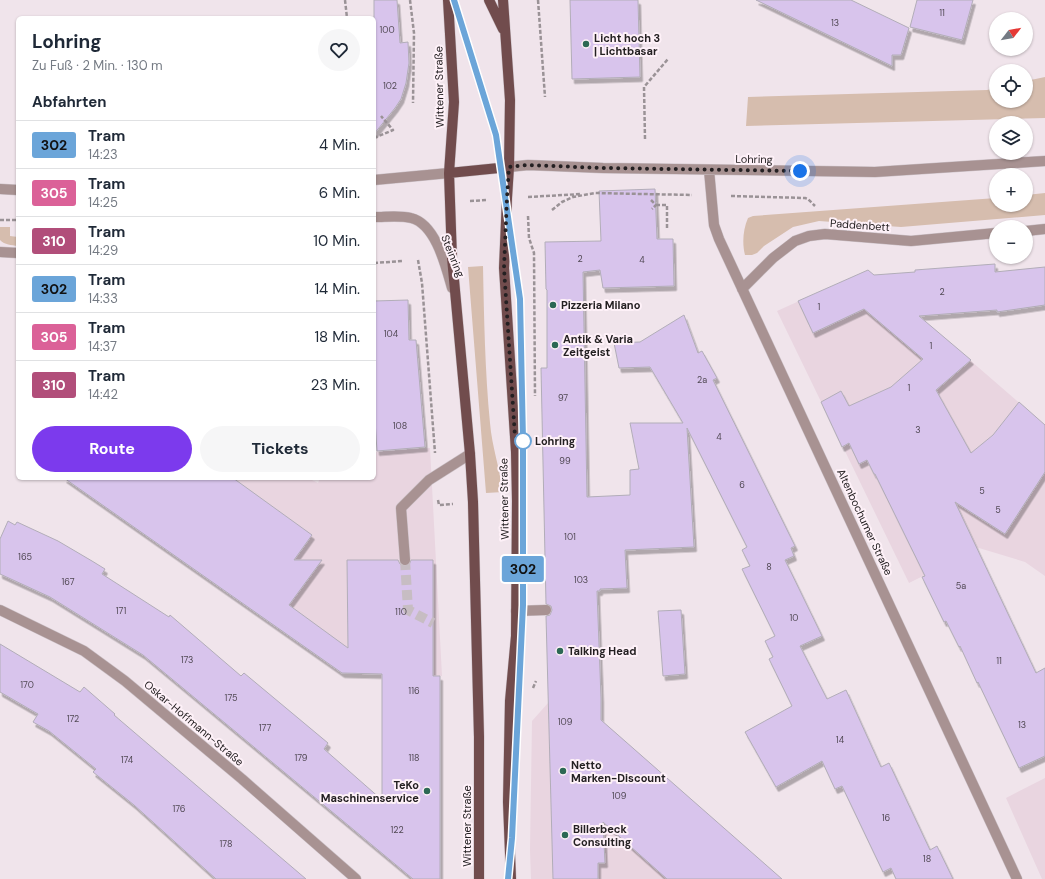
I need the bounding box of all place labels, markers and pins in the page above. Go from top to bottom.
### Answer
place label: Licht hoch 3 | Lichtbasar [594,31,660,58]
marker: Licht hoch 3 | Lichtbasar [581,39,591,49]
place label: Pizzeria Milano [561,298,641,312]
marker: Pizzeria Milano [548,300,558,310]
place label: Antik & Varia Zeitgeist [563,332,633,359]
marker: Antik & Varia Zeitgeist [550,340,560,350]
marker: Lohring [514,432,532,450]
place label: Lohring [535,434,576,448]
place label: Talking Head [568,644,636,658]
marker: Talking Head [555,646,565,656]
place label: Netto Marken-Discount [571,758,666,785]
marker: Netto Marken-Discount [558,766,568,776]
place label: TeKo Maschinenservice [321,778,419,805]
marker: TeKo Maschinenservice [422,786,432,796]
place label: Billerbeck Consulting [573,822,632,849]
marker: Billerbeck Consulting [560,830,570,840]

